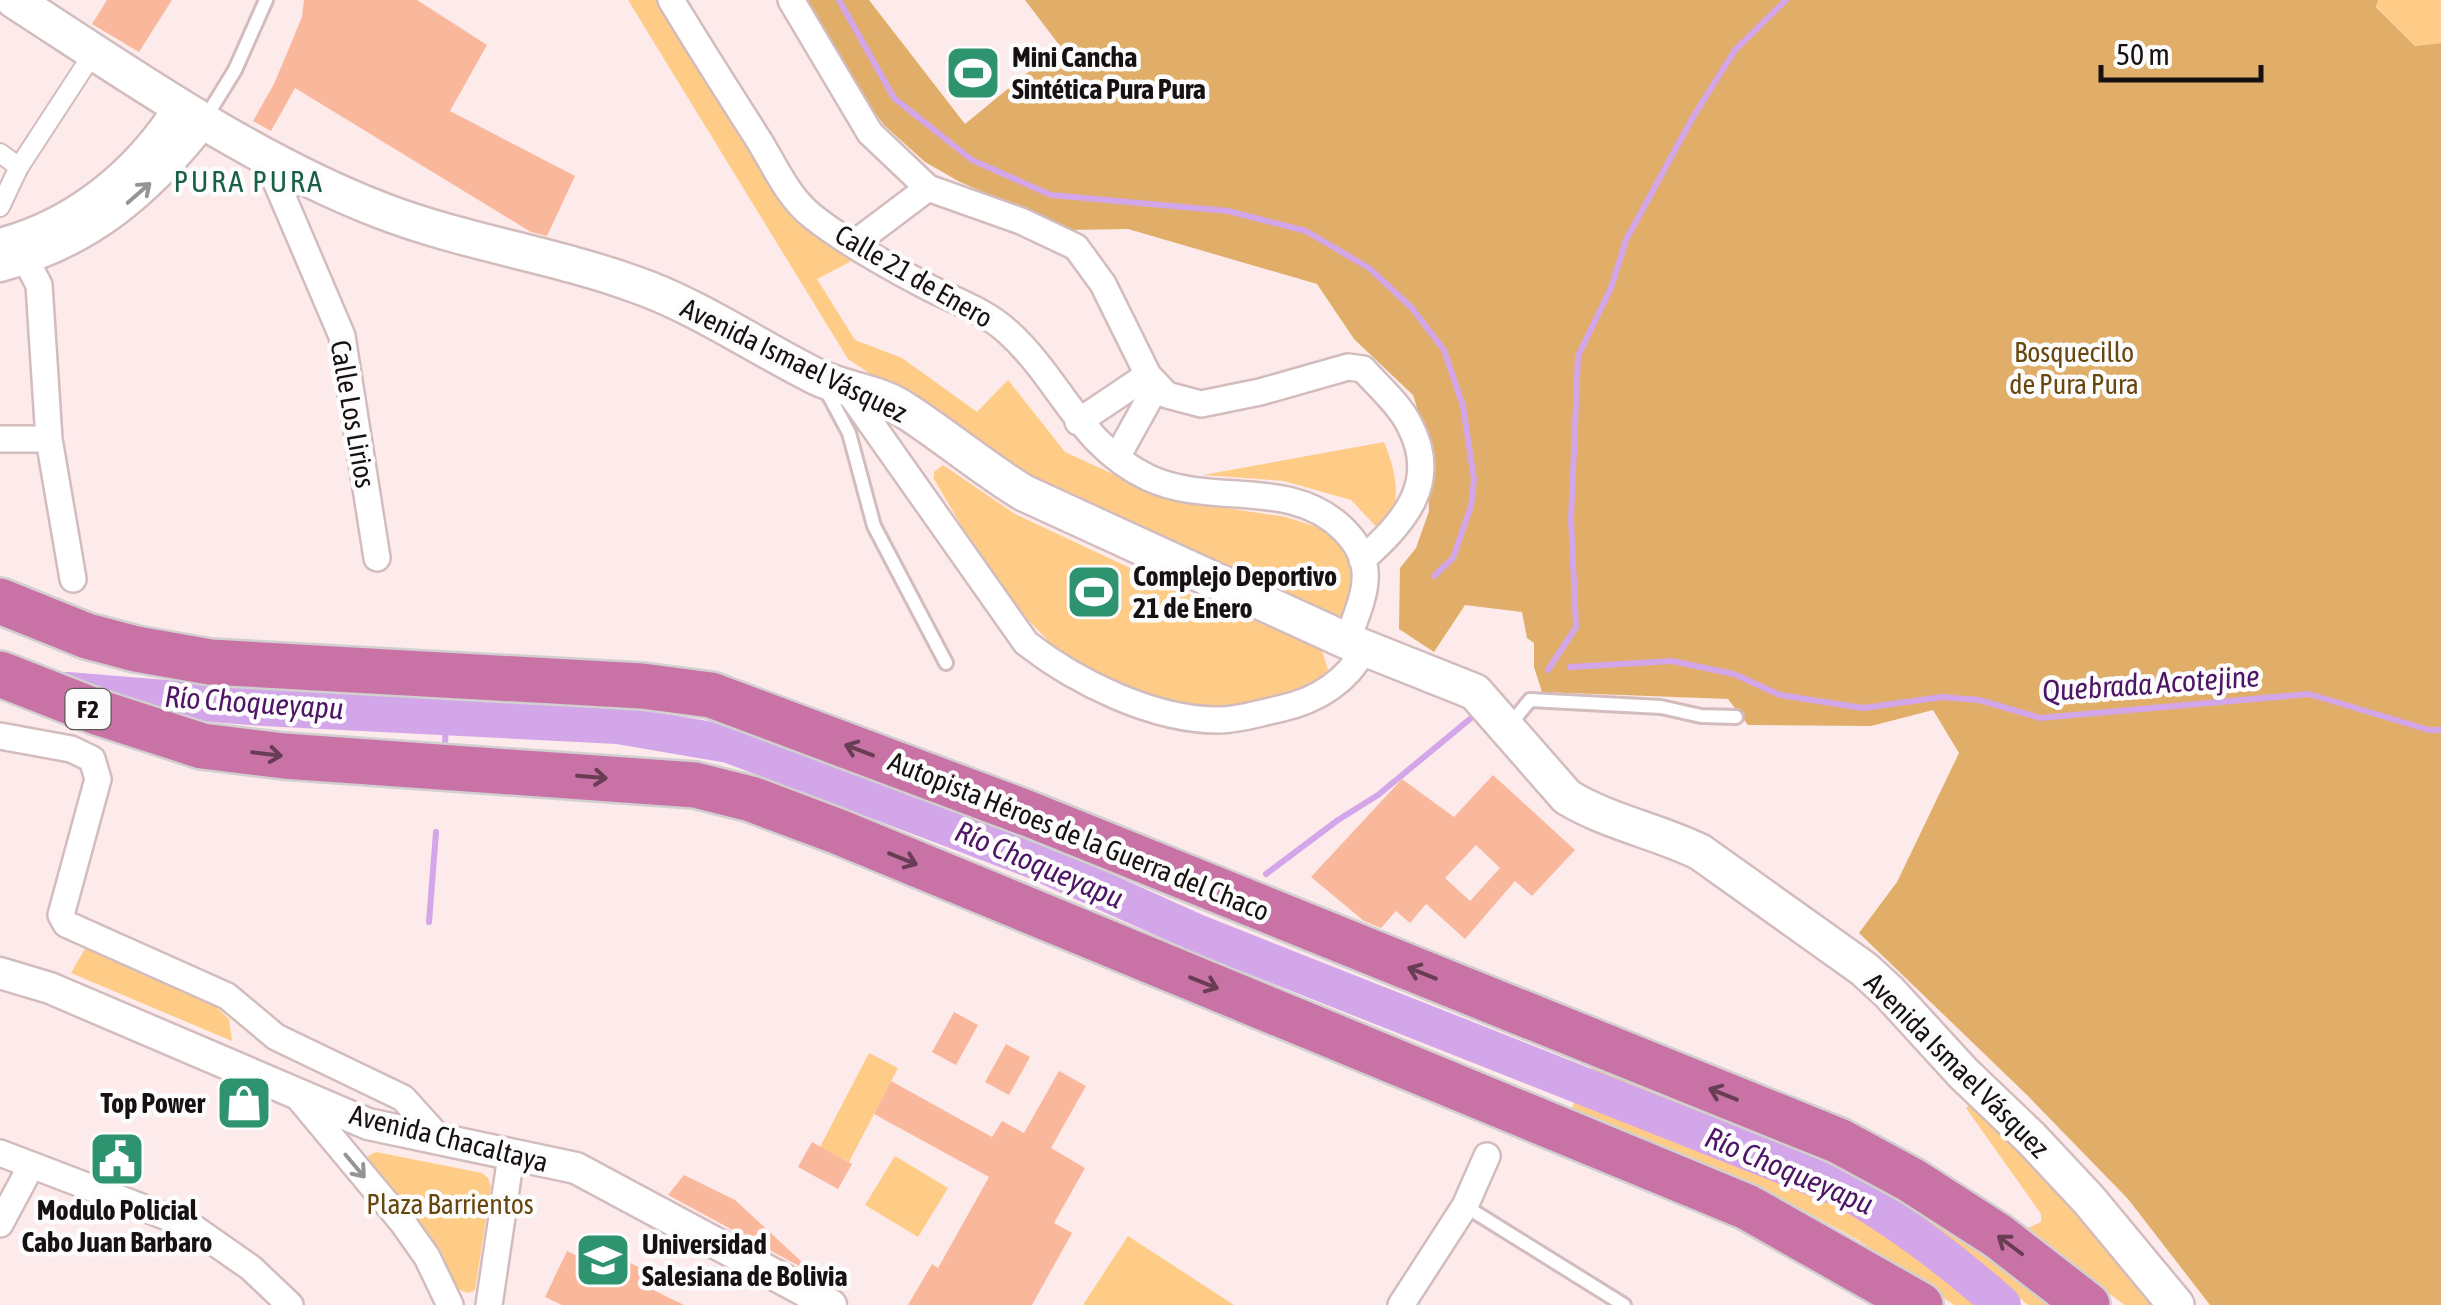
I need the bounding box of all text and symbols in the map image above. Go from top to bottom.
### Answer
scale bar [2101,20,2261,82]
text: 50 m [2116,37,2170,71]
place label: Mini Cancha Sintética Pura Pura [1012,41,1206,105]
sports icon: Mini Cancha Sintética Pura Pura [943,43,1003,103]
district label: PURA PURA [174,164,324,198]
one-way arrow [125,182,151,204]
street label: Calle 21 de Enero [830,218,998,334]
street label: Avenida Ismael Vásquez [676,291,912,429]
park label: Bosquecillo de Pura Pura [2009,336,2139,400]
street label: Calle Los Lirios [324,338,382,490]
place label: Complejo Deportivo 21 de Enero [1133,560,1337,624]
sports icon: Complejo Deportivo 21 de Enero [1064,562,1124,622]
water label: Quebrada Acotejine [2041,658,2261,708]
water label: Río Choqueyapu [164,679,345,725]
road number: F2 [66,689,110,729]
one-way arrow [845,739,875,757]
one-way arrow [251,745,283,764]
street label: Autopista Héroes de la Guerra del Chaco [884,745,1274,927]
one-way arrow [575,767,607,786]
water label: Río Choqueyapu [950,813,1128,915]
one-way arrow [888,851,918,869]
one-way arrow [1407,962,1437,980]
street label: Avenida Ismael Vásquez [1858,966,2056,1164]
one-way arrow [1188,975,1219,993]
shop icon: Top Power [214,1073,274,1133]
one-way arrow [1709,1083,1739,1101]
place label: Top Power [100,1087,206,1119]
street label: Avenida Chacaltaya [347,1098,551,1178]
water label: Río Choqueyapu [1700,1119,1878,1221]
public building icon: Modulo Policial Cabo Juan Barbaro [87,1129,147,1189]
one-way arrow [344,1153,366,1179]
park label: Plaza Barrientos [366,1188,534,1220]
place label: Modulo Policial Cabo Juan Barbaro [21,1194,213,1258]
place label: Universidad Salesiana de Bolivia [642,1228,848,1292]
school or university icon: Universidad Salesiana de Bolivia [573,1230,633,1290]
one-way arrow [1997,1235,2024,1256]

